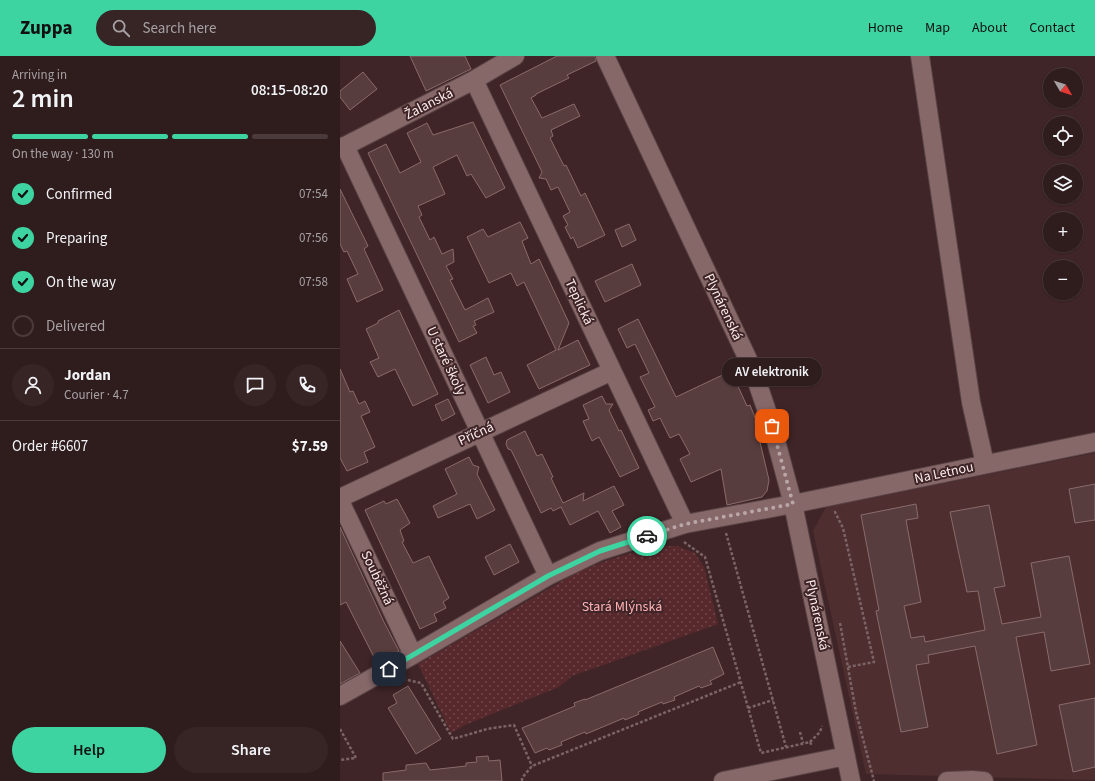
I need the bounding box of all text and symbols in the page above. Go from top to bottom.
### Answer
search box [96,10,376,46]
text: Zuppa [20,15,72,42]
icon: search [110,17,132,39]
text: Search here [142,18,216,39]
text: Home [868,18,903,38]
text: Map [925,18,950,38]
text: About [972,18,1007,38]
text: Contact [1029,18,1075,38]
text: Arriving in [12,66,67,84]
north arrow [1043,68,1083,108]
map controls [1043,68,1083,300]
text: 2 min [12,80,74,117]
text: 08:15–08:20 [251,80,328,101]
street label: Žalanská [401,83,457,125]
button: locate [1043,116,1083,156]
text: On the way · 130 m [12,145,114,163]
button: layers [1043,164,1083,204]
icon: check [12,183,34,205]
text: Confirmed [46,184,112,205]
text: 07:54 [299,185,328,203]
button: + [1043,212,1083,252]
icon: check [12,227,34,249]
text: Preparing [46,228,107,249]
text: 07:56 [299,229,328,247]
button: − [1043,260,1083,300]
street label: Plynárenská [699,270,747,344]
icon: check [12,271,34,293]
text: On the way [46,272,116,293]
text: 07:58 [299,273,328,291]
street label: Teplická [560,276,598,328]
text: Delivered [46,316,105,337]
street label: U staré školy [421,323,471,399]
callout: AV elektronik [722,358,822,386]
text: AV elektronik [735,363,809,381]
button: person [12,364,54,406]
button: chat [234,364,276,406]
button: phone [286,364,328,406]
text: Jordan [64,365,111,386]
text: Courier · 4.7 [64,386,129,404]
pin [755,409,789,443]
icon: bag [761,415,783,437]
street label: Příčná [455,417,497,451]
text: Order #6607 [12,436,88,457]
text: $7.59 [292,436,328,457]
street label: Na Letnou [913,457,975,489]
courier [627,516,667,556]
icon: car [636,525,658,547]
street label: Souběžná [356,547,398,609]
street label: Plynárenská [800,578,834,652]
park label: Stará Mlýnská [582,597,662,617]
pin [372,652,406,686]
icon: home [378,658,400,680]
button: Help [12,727,166,773]
button: Share [174,727,328,773]

